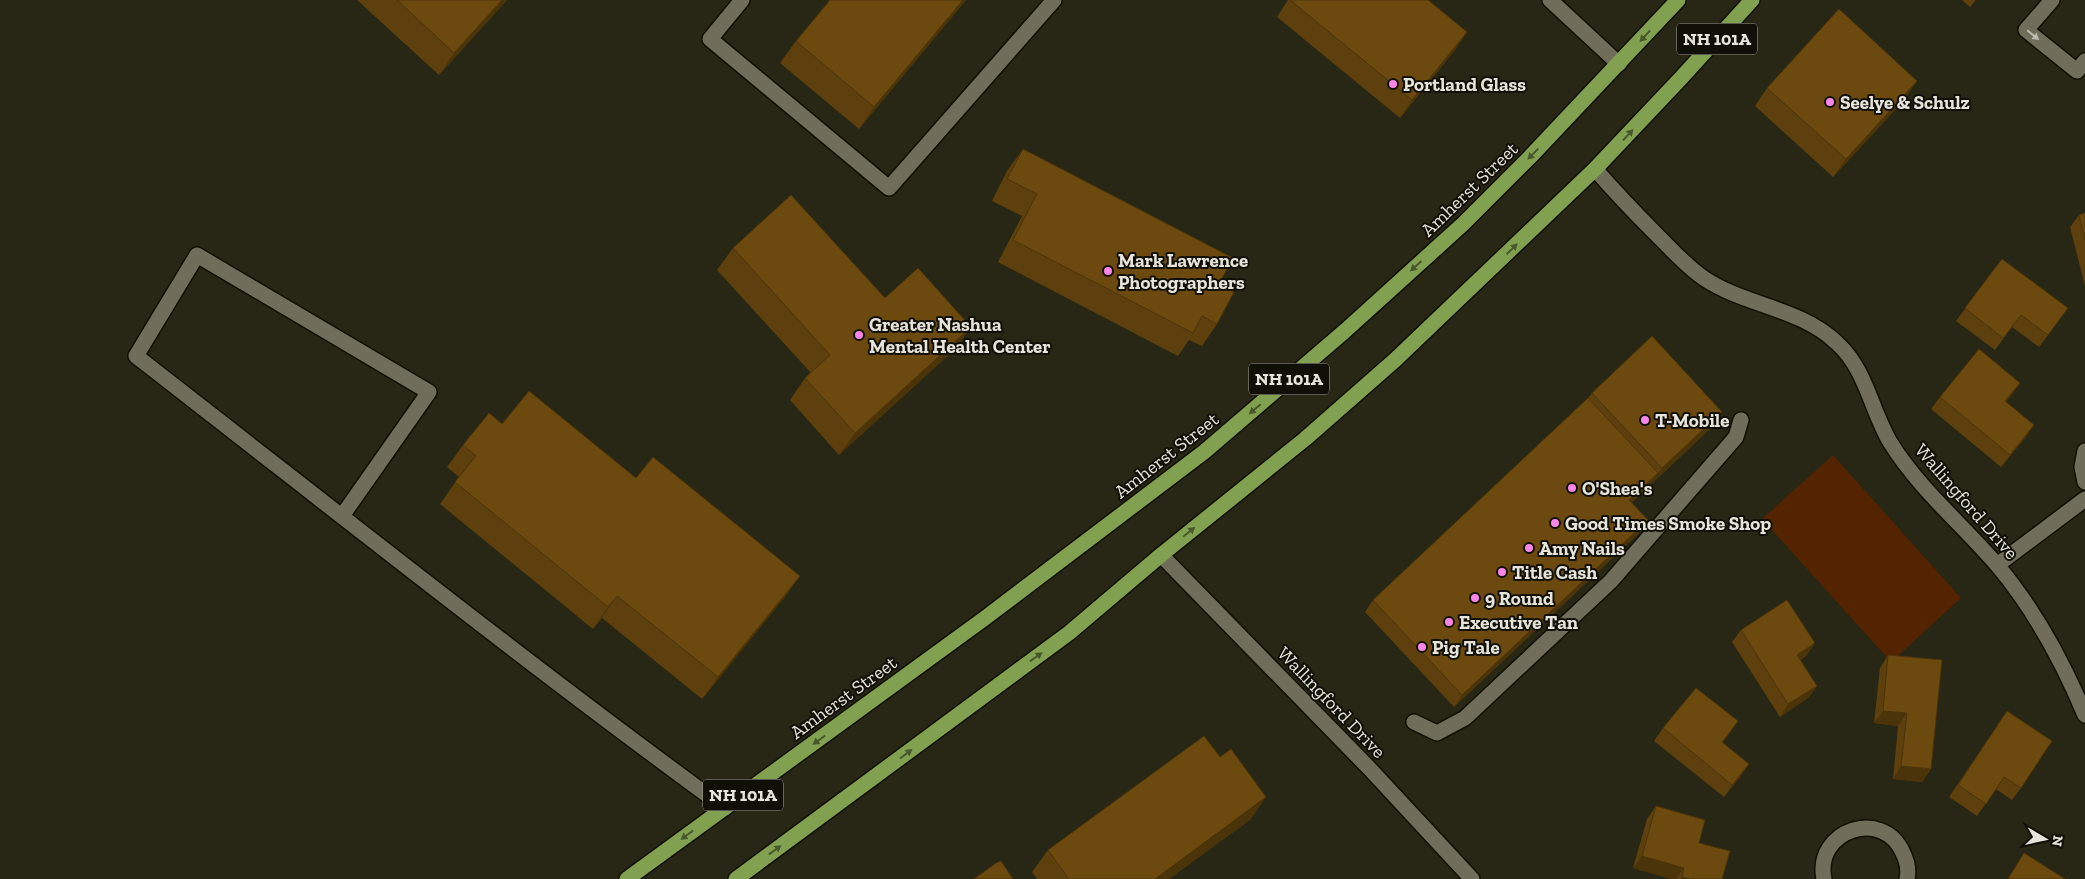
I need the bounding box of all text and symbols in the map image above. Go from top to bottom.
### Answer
road number: NH 101A [1677,23,1757,54]
one-way arrow [1639,29,1651,41]
one-way arrow [2027,30,2040,41]
place label: Portland Glass [1403,73,1526,96]
marker: Portland Glass [1387,78,1399,90]
place label: Seelye & Schulz [1840,91,1970,114]
marker: Seelye & Schulz [1824,96,1836,108]
one-way arrow [1622,129,1634,141]
street label: Amherst Street [1416,137,1523,241]
one-way arrow [1527,148,1539,160]
one-way arrow [1506,243,1518,255]
place label: Mark Lawrence Photographers [1118,249,1248,294]
one-way arrow [1410,260,1422,272]
marker: Mark Lawrence Photographers [1102,265,1114,277]
place label: Greater Nashua Mental Health Center [869,313,1051,358]
marker: Greater Nashua Mental Health Center [853,329,865,341]
road number: NH 101A [1249,364,1329,394]
one-way arrow [1248,403,1261,414]
street label: Amherst Street [1110,408,1223,503]
place label: T-Mobile [1655,409,1729,432]
marker: T-Mobile [1639,414,1651,426]
street label: Wallingford Drive [1910,439,2023,564]
place label: O'Shea's [1582,477,1653,500]
marker: O'Shea's [1566,482,1578,494]
place label: Good Times Smoke Shop [1565,512,1771,535]
marker: Good Times Smoke Shop [1549,517,1561,529]
one-way arrow [1183,527,1196,538]
place label: Amy Nails [1539,537,1625,560]
marker: Amy Nails [1523,542,1535,554]
place label: Title Cash [1512,561,1597,584]
marker: Title Cash [1496,566,1508,578]
place label: 9 Round [1485,587,1554,610]
marker: 9 Round [1469,592,1481,604]
place label: Executive Tan [1459,611,1579,634]
marker: Executive Tan [1443,616,1455,628]
place label: Pig Tale [1432,636,1500,659]
marker: Pig Tale [1416,641,1428,653]
street label: Wallingford Drive [1273,642,1391,763]
street label: Amherst Street [786,651,901,744]
one-way arrow [1029,652,1043,662]
one-way arrow [812,735,826,745]
one-way arrow [899,749,913,759]
road number: NH 101A [703,780,783,810]
north arrow [2020,814,2070,864]
one-way arrow [681,830,694,840]
text: N [2048,834,2067,848]
one-way arrow [768,845,782,855]

